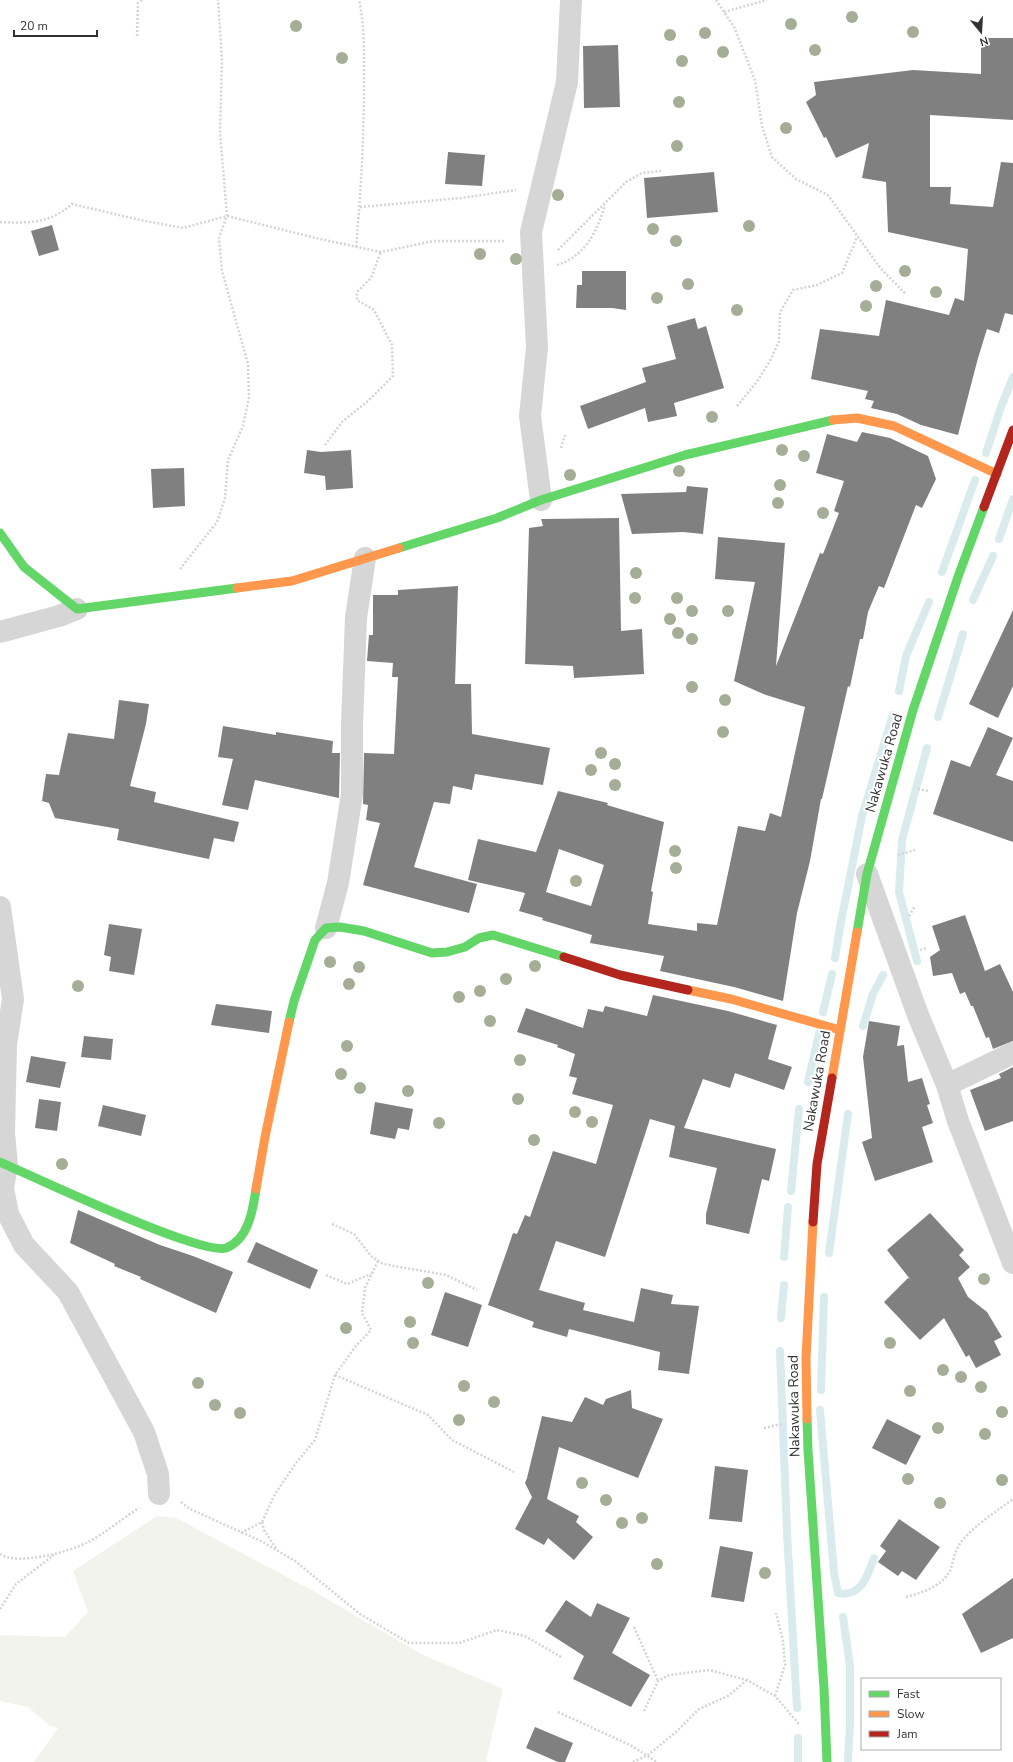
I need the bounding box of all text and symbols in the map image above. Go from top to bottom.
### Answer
scale bar [14,12,97,38]
north arrow [961,12,1001,52]
text: 20 m [20,18,48,34]
text: N [978,33,990,49]
street label: Nakawuka Road [861,711,907,815]
street label: Nakawuka Road [799,1029,835,1133]
street label: Nakawuka Road [784,1355,804,1457]
legend [861,1678,1001,1750]
text: Fast [897,1686,920,1702]
text: Slow [897,1706,925,1722]
text: Jam [896,1726,918,1742]

